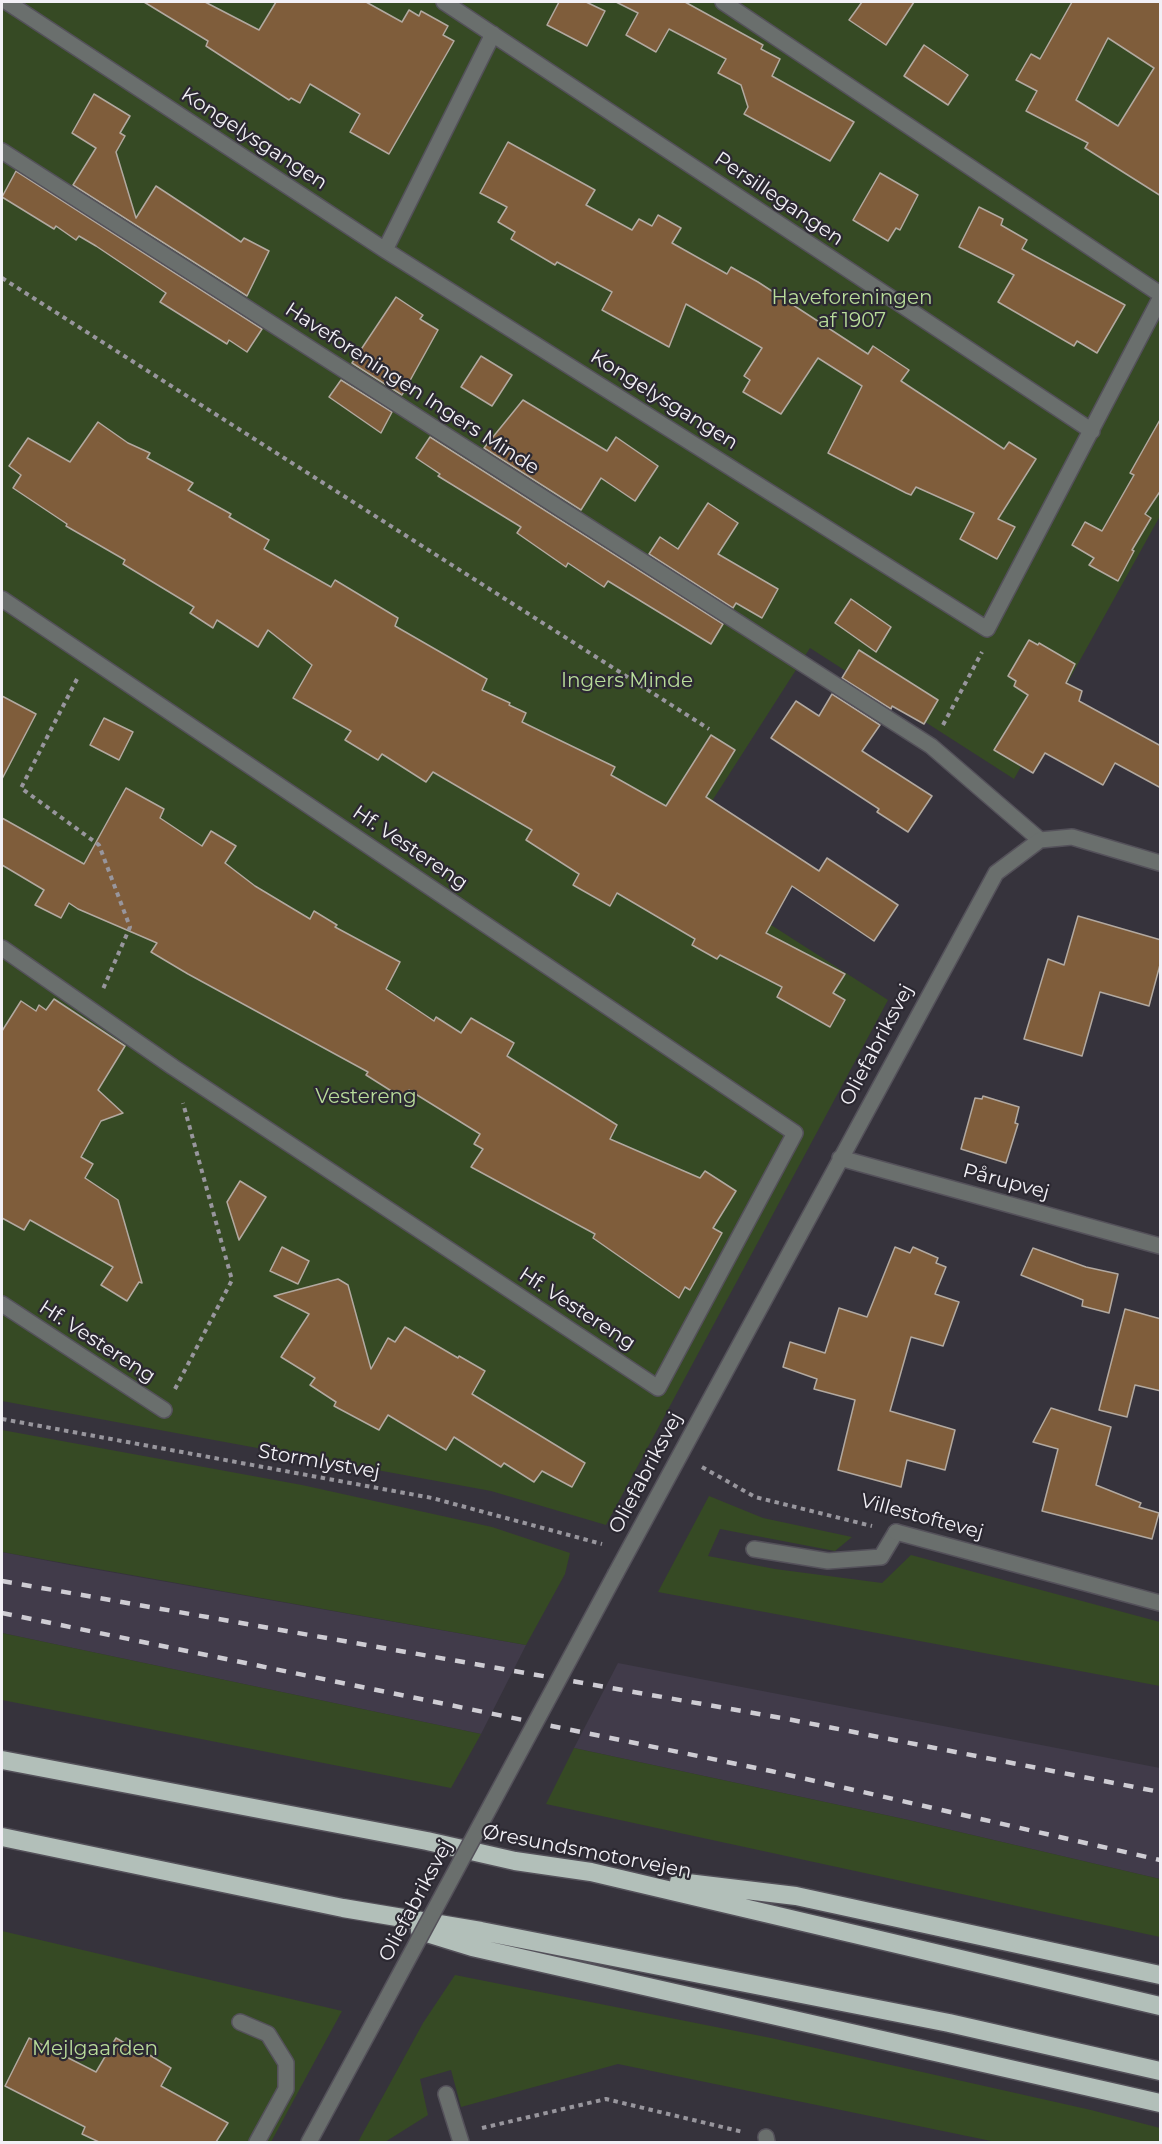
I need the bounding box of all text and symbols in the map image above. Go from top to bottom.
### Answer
street label: Kongelysgangen [176,83,332,195]
street label: Persillegangen [710,147,848,251]
park label: Haveforeningen af 1907 [771,286,933,333]
street label: Haveforeningen Ingers Minde [280,298,544,480]
street label: Kongelysgangen [586,345,742,455]
park label: Ingers Minde [561,669,693,693]
street label: Hf. Vestereng [348,801,472,895]
street label: Oliefabriksvej [835,980,919,1110]
park label: Vestereng [315,1085,417,1109]
street label: Pårupvej [960,1159,1052,1205]
street label: Hf. Vestereng [514,1262,640,1356]
street label: Hf. Vestereng [34,1295,160,1389]
street label: Oliefabriksvej [604,1408,688,1538]
street label: Stormlystvej [256,1439,382,1485]
street label: Villestoftevej [858,1489,986,1545]
street label: Øresundsmotorvejen [480,1820,694,1884]
street label: Oliefabriksvej [374,1836,458,1966]
park label: Mejlgaarden [32,2037,158,2061]

